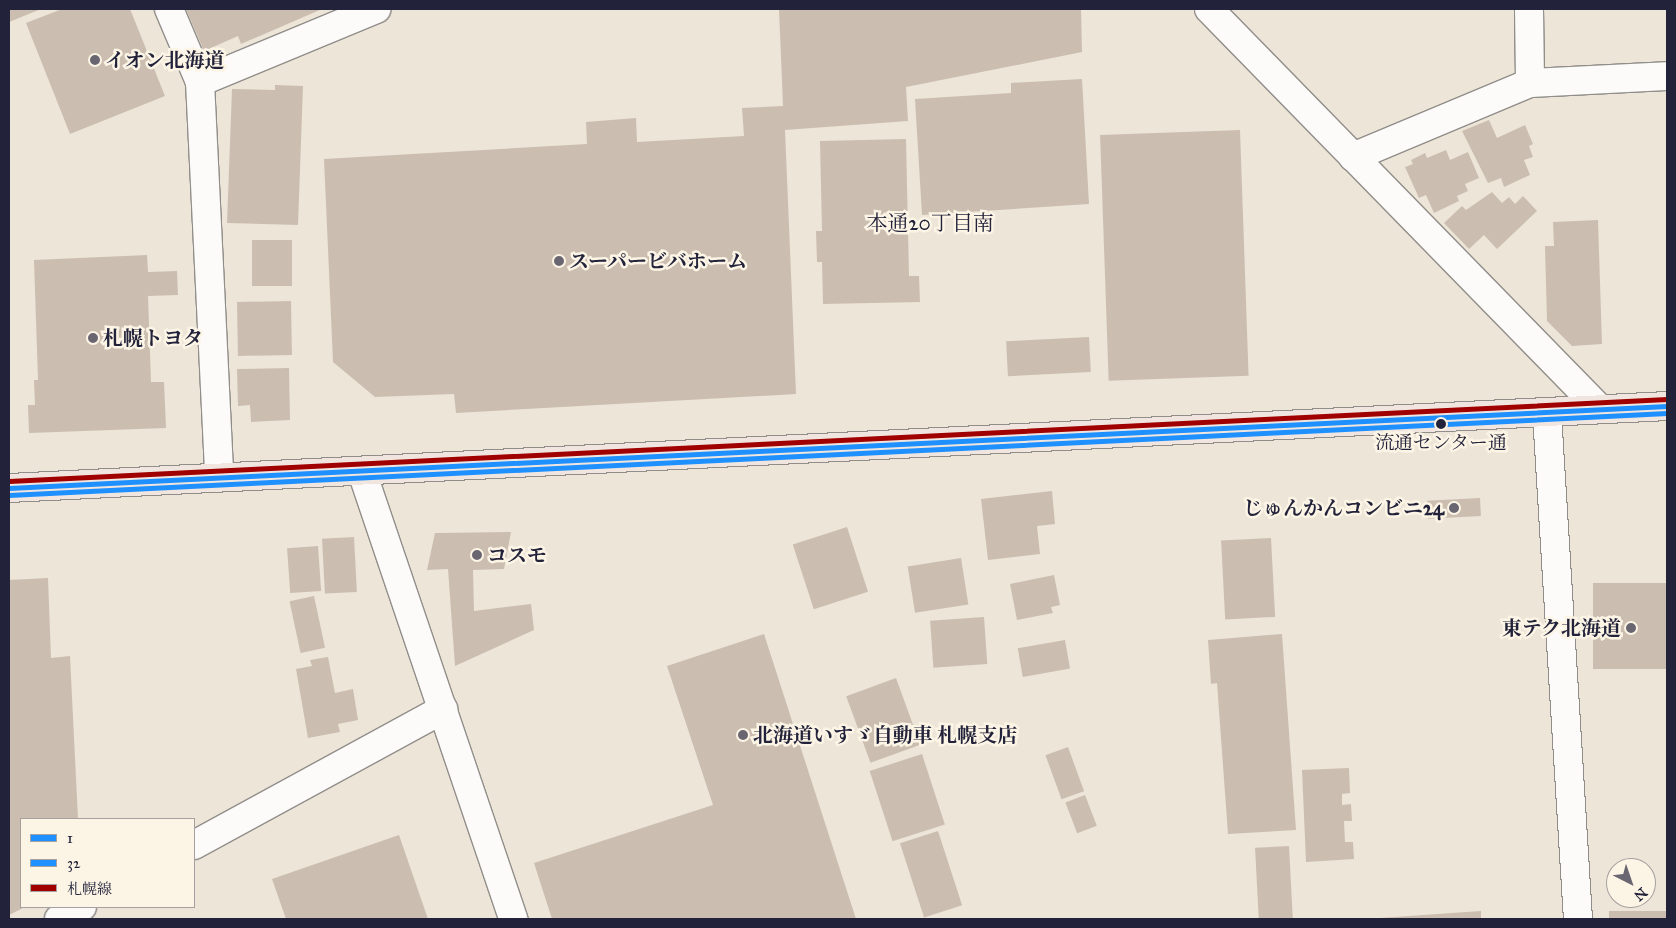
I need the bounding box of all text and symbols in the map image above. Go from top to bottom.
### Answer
place label: イオン北海道 [105,48,225,72]
marker: イオン北海道 [89,54,101,66]
district label: 本通20丁目南 [866,210,994,236]
place label: スーパービバホーム [569,249,748,273]
marker: スーパービバホーム [553,255,565,267]
place label: 札幌トヨタ [103,326,203,350]
marker: 札幌トヨタ [87,332,99,344]
marker: 流通センター通 [1436,419,1446,429]
place label: 流通センター通 [1375,432,1507,454]
place label: じゅんかんコンビニ24 [1243,496,1444,520]
marker: じゅんかんコンビニ24 [1448,502,1460,514]
place label: コスモ [487,543,547,567]
marker: コスモ [471,549,483,561]
place label: 東テク北海道 [1501,616,1621,640]
marker: 東テク北海道 [1625,622,1637,634]
place label: 北海道いすゞ自動車 札幌支店 [753,723,1017,747]
marker: 北海道いすゞ自動車 札幌支店 [737,729,749,741]
legend [20,818,195,908]
text: 1 [67,829,73,847]
text: 32 [67,854,80,872]
north arrow [1606,858,1656,908]
text: 札幌線 [67,880,112,898]
text: N [1630,884,1651,904]

